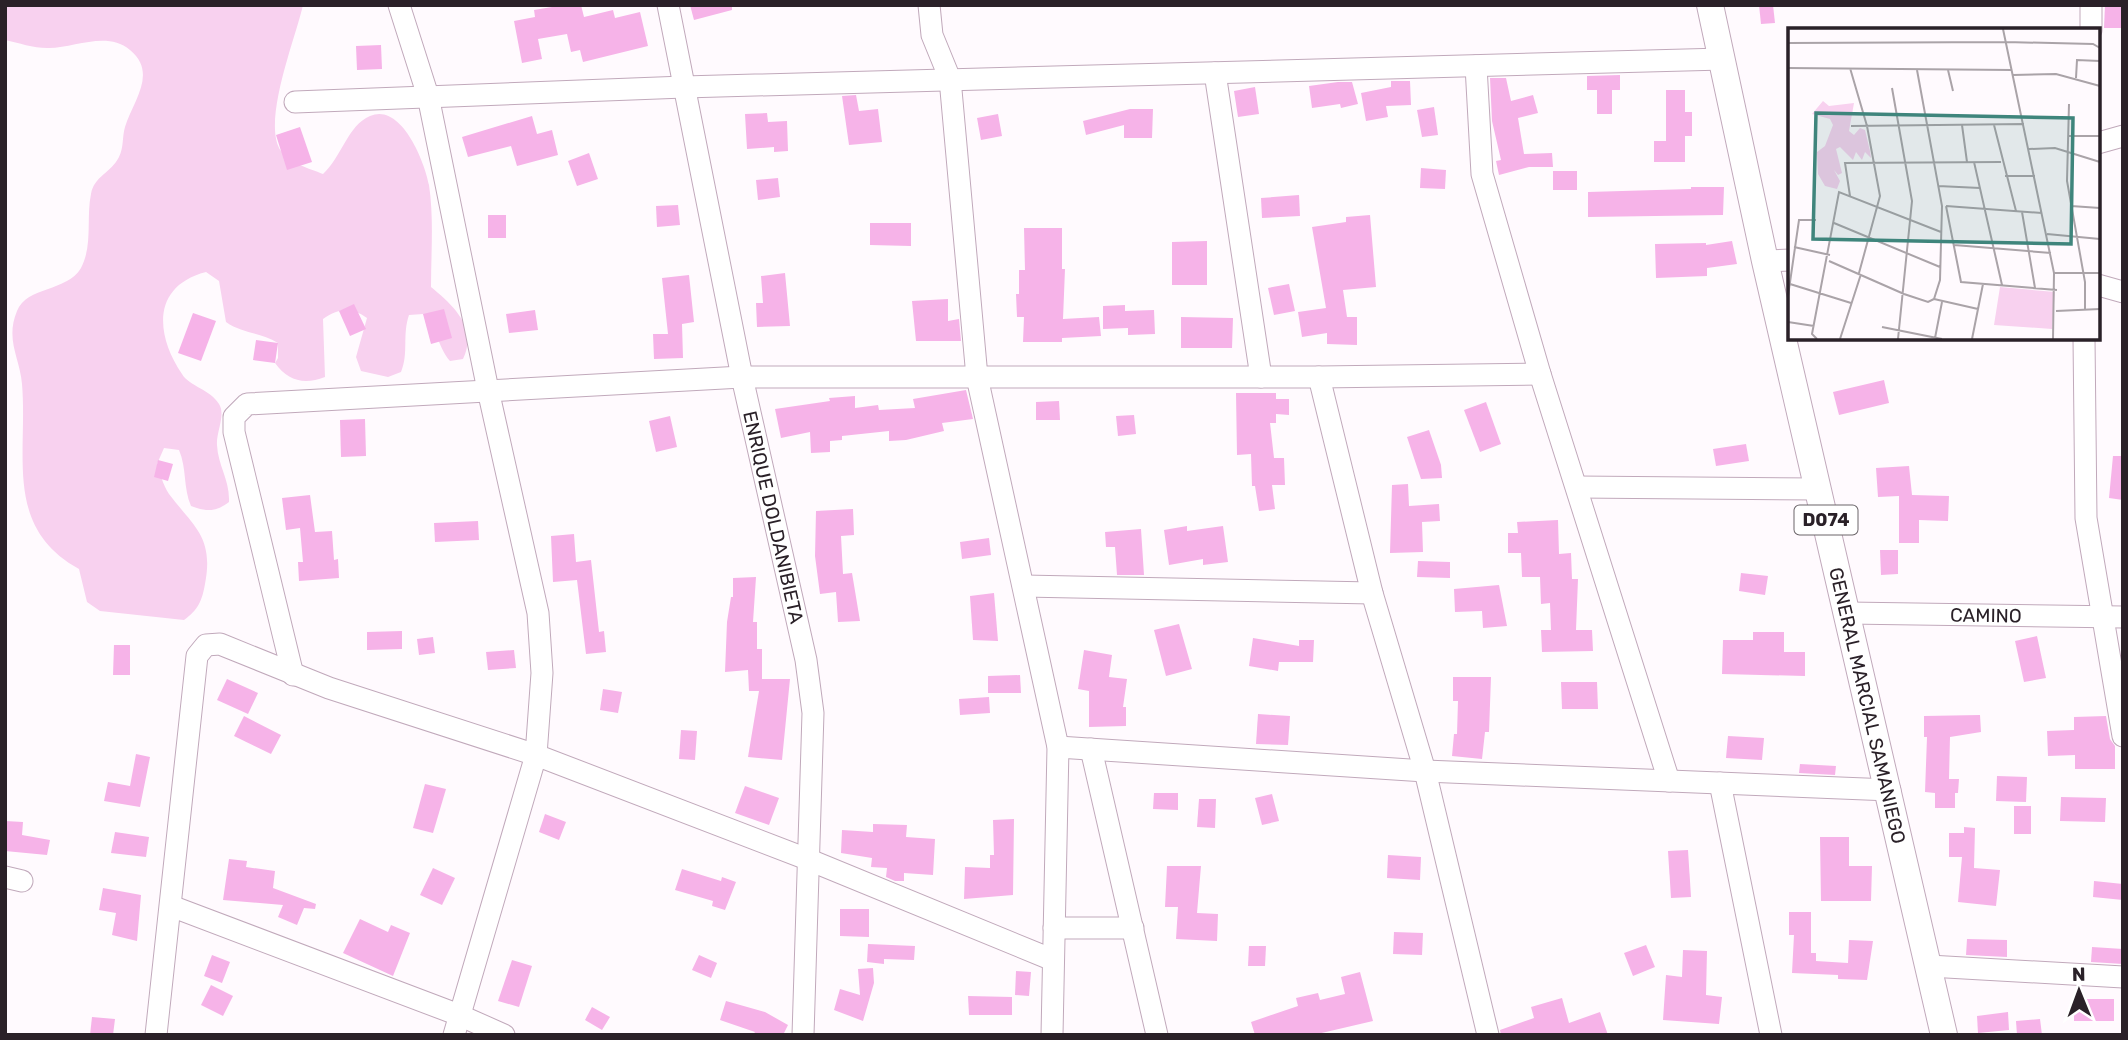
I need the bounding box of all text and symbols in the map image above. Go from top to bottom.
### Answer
inset map [1788,28,2100,340]
street label: ENRIQUE DOLDANIBIETA [739,409,809,626]
road number: D074 [1794,506,1857,534]
street label: GENERAL MARCIAL SAMANIEGO [1825,565,1911,846]
street label: CAMINO [1950,603,2022,627]
north arrow [2044,956,2114,1026]
text: N [2072,963,2086,986]

